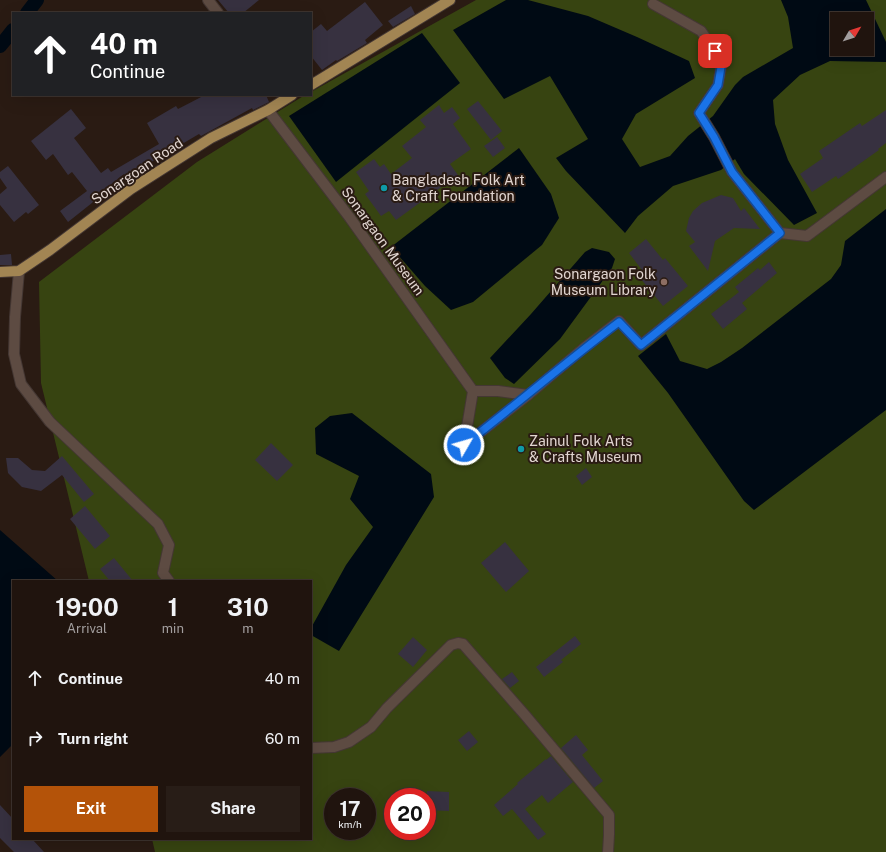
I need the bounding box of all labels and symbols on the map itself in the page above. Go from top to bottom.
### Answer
north arrow [830,12,874,56]
pin [698,34,732,68]
street label: Sonargoan Road [88,134,186,208]
place label: Bangladesh Folk Art & Craft Foundation [392,172,525,204]
marker: Bangladesh Folk Art & Craft Foundation [379,183,389,193]
street label: Sonargaon Museum [338,184,428,298]
place label: Sonargaon Folk Museum Library [551,266,657,298]
marker: Sonargaon Folk Museum Library [659,277,669,287]
position arrow [443,424,485,466]
place label: Zainul Folk Arts & Crafts Museum [529,433,642,465]
marker: Zainul Folk Arts & Crafts Museum [516,444,526,454]
speed limit sign: 20 [384,788,436,840]

